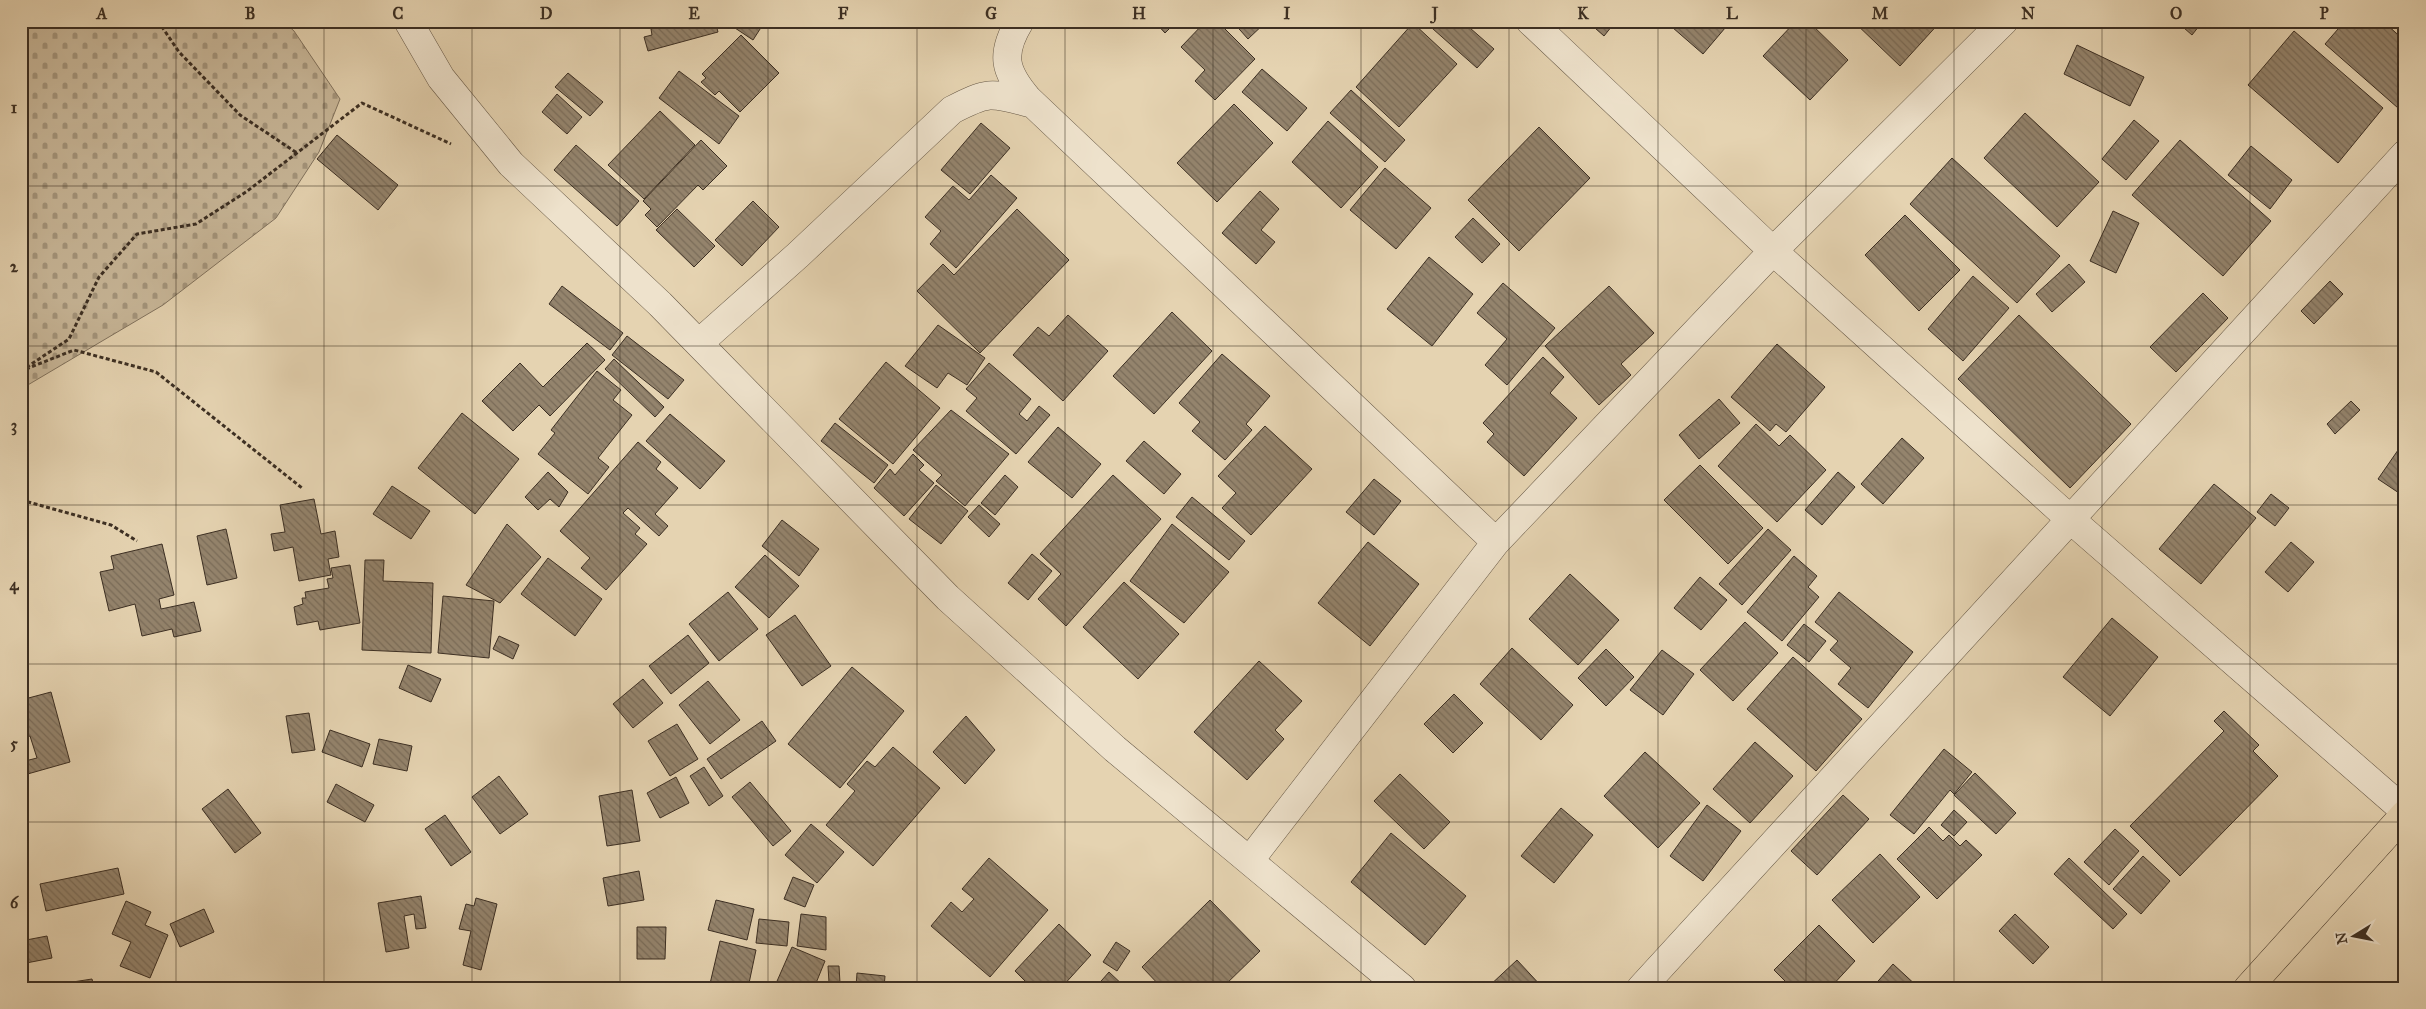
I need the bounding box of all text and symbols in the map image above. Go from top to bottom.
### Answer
text: A [96,4,108,23]
text: B [245,4,255,23]
text: C [393,4,404,23]
text: D [540,4,553,23]
text: E [688,4,700,23]
text: F [838,4,849,23]
text: G [985,4,997,23]
text: H [1132,4,1146,23]
text: I [1284,4,1291,23]
text: J [1430,4,1439,24]
text: K [1577,4,1589,23]
text: L [1726,4,1738,23]
text: M [1872,4,1889,23]
text: N [2021,4,2035,23]
text: O [2170,4,2182,23]
text: P [2319,4,2329,23]
text: 1 [11,98,18,117]
text: 2 [10,257,19,276]
text: 3 [11,416,17,436]
text: 4 [10,575,20,595]
text: 5 [10,734,18,753]
text: 6 [10,893,19,912]
north arrow [2328,912,2378,962]
text: N [2332,931,2351,945]

